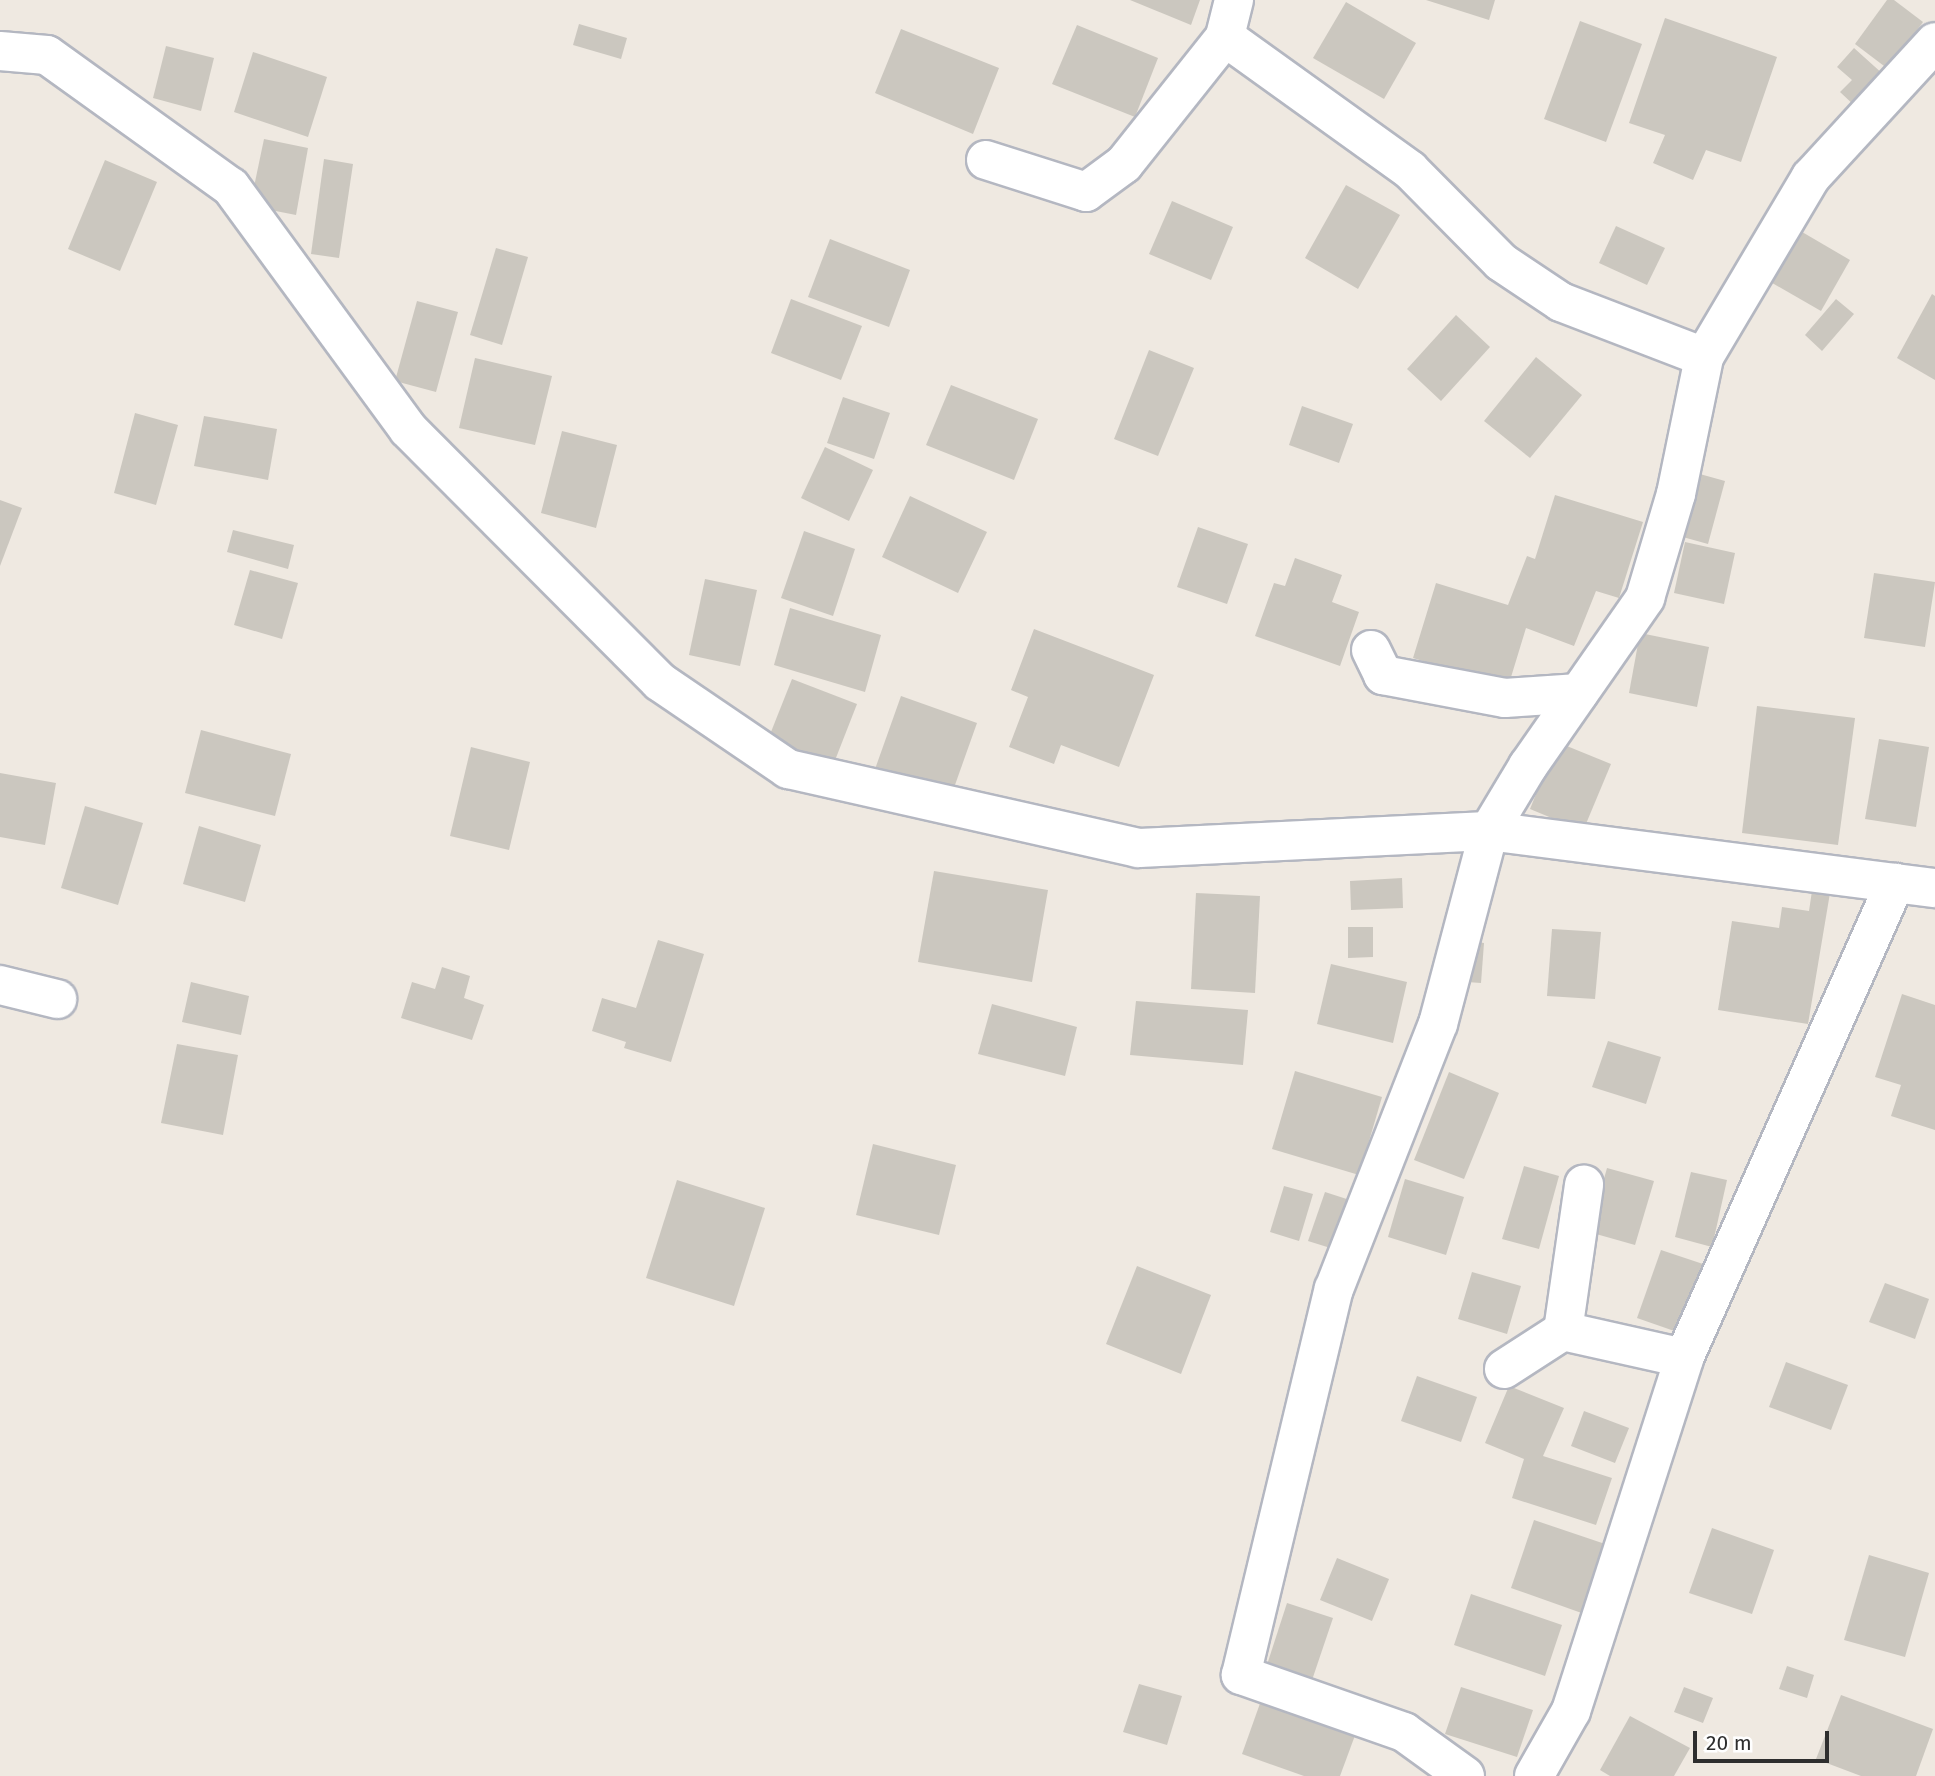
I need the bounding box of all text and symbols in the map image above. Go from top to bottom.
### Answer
scale bar [1697,1716,1834,1760]
text: 20 m [1706,1730,1752,1756]

